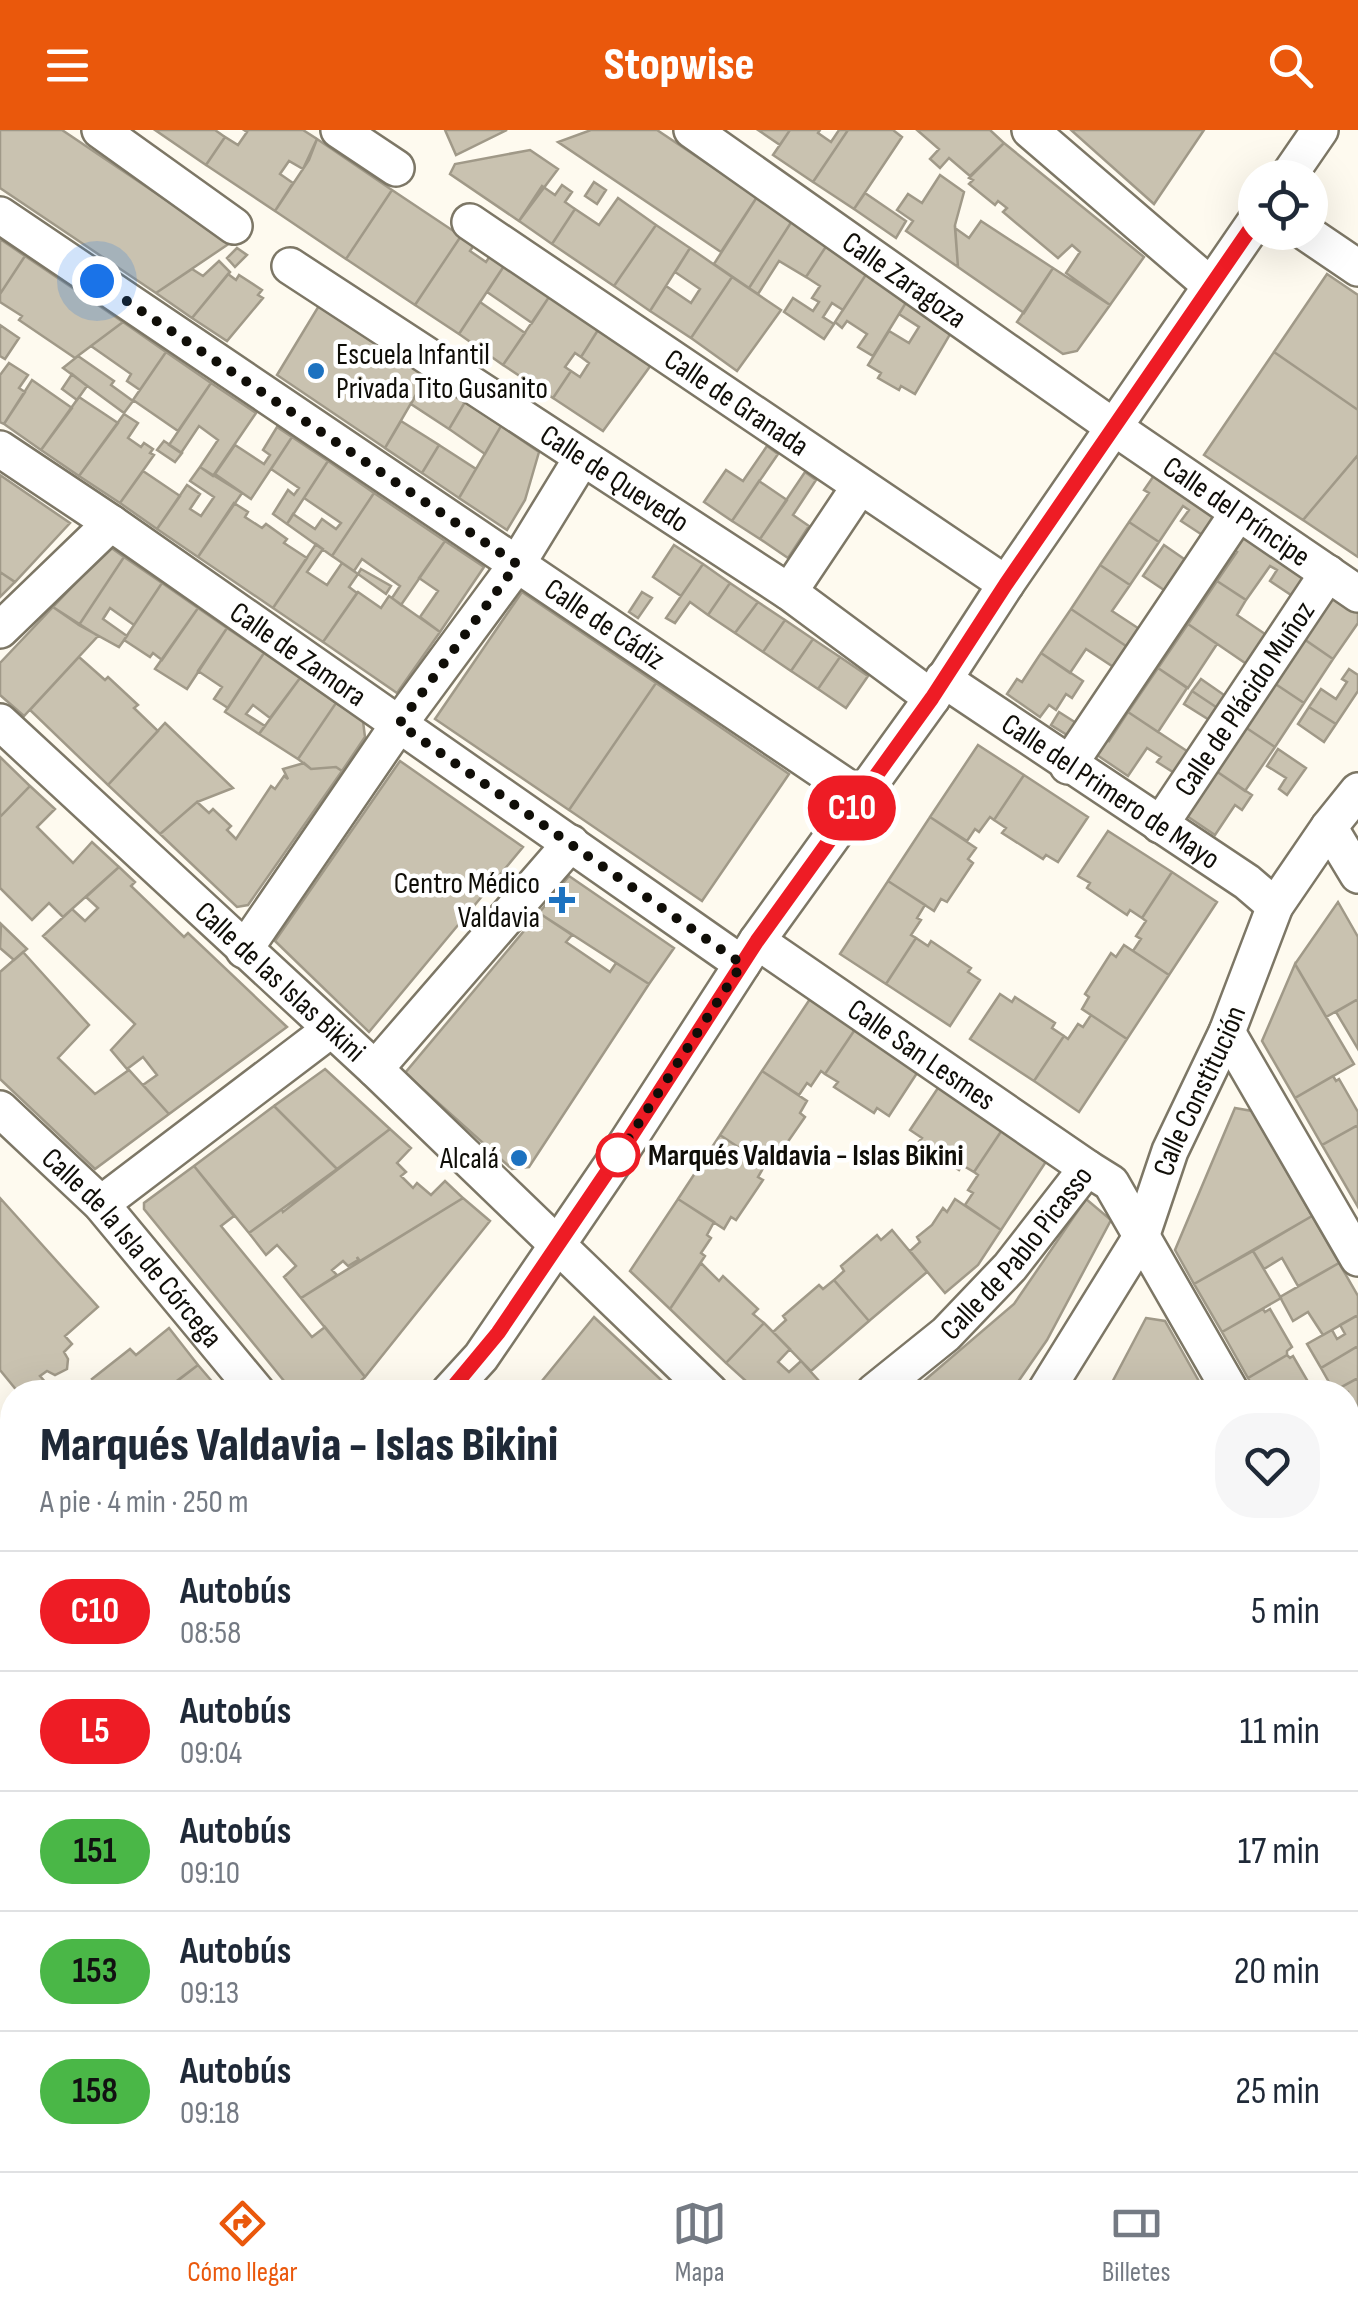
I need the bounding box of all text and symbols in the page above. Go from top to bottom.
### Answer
icon: menu [40,38,95,93]
text: Stopwise [604,38,754,93]
icon: search [1263,38,1318,93]
map controls [1238,160,1328,250]
button: locate [1238,160,1328,250]
street label: Calle Zaragoza [835,225,973,337]
your location [72,256,122,306]
place label: Escuela Infantil Privada Tito Gusanito [336,337,548,407]
street label: Calle de Granada [657,342,815,464]
marker: Escuela Infantil Privada Tito Gusanito [305,360,327,382]
street label: Calle de Quevedo [533,417,696,541]
street label: Calle del Príncipe [1156,449,1317,575]
street label: Calle de Cádiz [537,571,672,678]
street label: Calle de Zamora [223,595,373,715]
street label: Calle de Plácido Muñoz [1167,595,1323,803]
street label: Calle del Primero de Mayo [995,706,1226,878]
line badge: C10 [794,776,910,840]
text: C10 [828,787,876,830]
place label: Centro Médico Valdavia [394,866,540,936]
marker: Centro Médico Valdavia [549,887,575,913]
street label: Calle de las Islas Bikini [187,894,373,1070]
street label: Calle San Lesmes [840,992,1002,1119]
street label: Calle Constitución [1146,1001,1254,1181]
marker: Marqués Valdavia - Islas Bikini [597,1134,639,1176]
place label: Marqués Valdavia - Islas Bikini [648,1138,963,1174]
street label: Calle de la Isla de Córcega [34,1141,230,1355]
place label: Alcalá [439,1141,499,1177]
marker: Alcalá [508,1147,530,1169]
street label: Calle de Pablo Picasso [933,1159,1101,1348]
button: heart [1215,1413,1320,1518]
text: Marqués Valdavia - Islas Bikini [40,1417,558,1474]
text: A pie · 4 min · 250 m [40,1483,249,1522]
text: Autobús [180,1569,291,1614]
text: 5 min [1251,1589,1320,1634]
text: C10 [71,1590,119,1633]
text: 08:58 [180,1614,241,1653]
text: Autobús [180,1689,291,1734]
text: 11 min [1240,1709,1320,1754]
text: L5 [80,1710,110,1753]
text: 09:04 [180,1734,242,1773]
text: Autobús [180,1809,291,1854]
text: 17 min [1238,1829,1320,1874]
text: 151 [74,1830,116,1873]
text: 09:10 [180,1854,240,1893]
text: Autobús [180,1929,291,1974]
text: 20 min [1234,1949,1320,1994]
text: 153 [73,1950,117,1993]
text: 09:13 [180,1974,239,2013]
text: Autobús [180,2049,291,2094]
text: 25 min [1235,2069,1320,2114]
text: 158 [72,2070,118,2113]
text: 09:18 [180,2094,240,2133]
tab: Cómo llegar [187,2196,298,2289]
tab: Mapa [672,2196,727,2289]
tab: Billetes [1102,2196,1171,2289]

